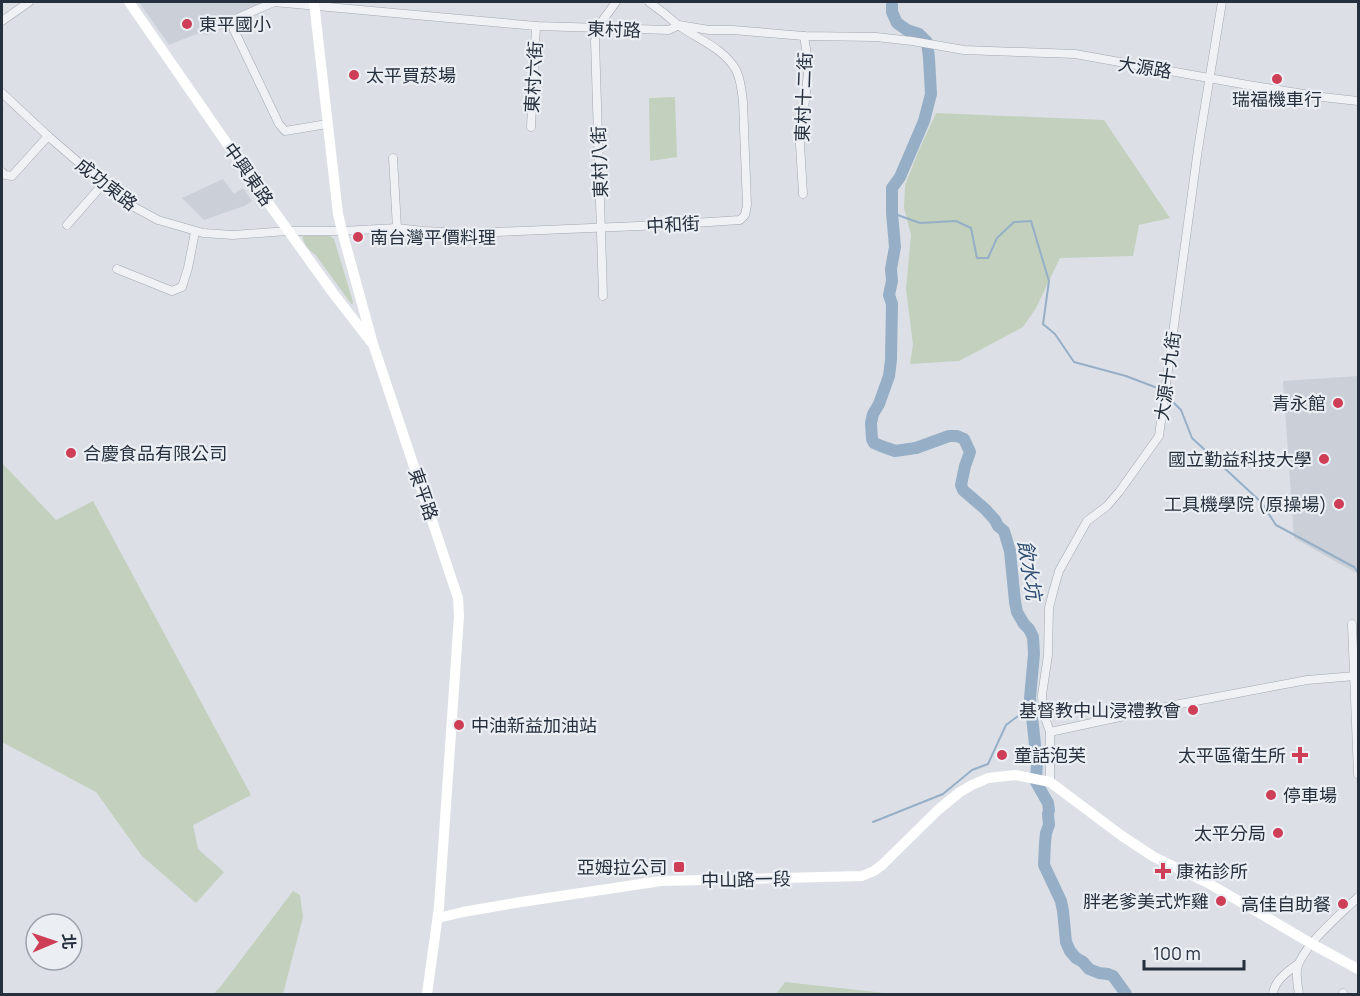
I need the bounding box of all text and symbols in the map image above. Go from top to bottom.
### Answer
place label: 東平國小 [199,12,271,36]
street label: 東村路 [587,16,641,42]
marker: 東平國小 [180,17,194,31]
street label: 東村六街 [519,40,547,114]
street label: 大源路 [1116,51,1174,83]
street label: 東村十二街 [789,52,817,142]
place label: 太平買菸場 [366,63,456,87]
marker: 太平買菸場 [347,68,361,82]
marker: 瑞福機車行 [1270,72,1284,86]
place label: 瑞福機車行 [1232,87,1322,111]
street label: 東村八街 [586,126,612,198]
street label: 中興東路 [219,138,279,210]
street label: 成功東路 [71,152,143,216]
street label: 中和街 [645,211,701,237]
place label: 南台灣平價料理 [370,225,496,249]
marker: 南台灣平價料理 [351,230,365,244]
street label: 大源十九街 [1149,330,1185,422]
place label: 青永館 [1272,391,1326,415]
marker: 青永館 [1331,396,1345,410]
place label: 合慶食品有限公司 [83,441,227,465]
marker: 合慶食品有限公司 [64,446,78,460]
place label: 國立勤益科技大學 [1168,447,1312,471]
marker: 國立勤益科技大學 [1317,452,1331,466]
street label: 東平路 [404,465,444,523]
place label: 工具機學院 (原操場) [1164,492,1327,516]
marker: 工具機學院 (原操場) [1332,497,1346,511]
water label: 飲水坑 [1012,538,1048,605]
place label: 基督教中山浸禮教會 [1019,698,1181,722]
marker: 基督教中山浸禮教會 [1186,703,1200,717]
place label: 中油新益加油站 [471,713,597,737]
marker: 中油新益加油站 [452,718,466,732]
place label: 童話泡芙 [1014,743,1086,767]
place label: 太平區衛生所 [1178,743,1286,767]
marker: 太平區衛生所 [1291,746,1309,764]
marker: 童話泡芙 [995,748,1009,762]
place label: 停車場 [1283,783,1337,807]
marker: 停車場 [1264,788,1278,802]
place label: 太平分局 [1194,821,1266,845]
marker: 太平分局 [1271,826,1285,840]
place label: 亞姆拉公司 [577,855,667,879]
place label: 康祐診所 [1176,859,1248,883]
marker: 亞姆拉公司 [672,860,686,874]
marker: 康祐診所 [1154,862,1172,880]
street label: 中山路一段 [701,866,791,892]
place label: 胖老爹美式炸雞 [1083,889,1209,913]
place label: 高佳自助餐 [1241,892,1331,916]
marker: 胖老爹美式炸雞 [1214,894,1228,908]
marker: 高佳自助餐 [1336,897,1350,911]
north arrow [24,912,84,972]
text: 北 [58,933,80,950]
scale bar [1144,933,1244,971]
text: 100 m [1153,941,1201,965]

